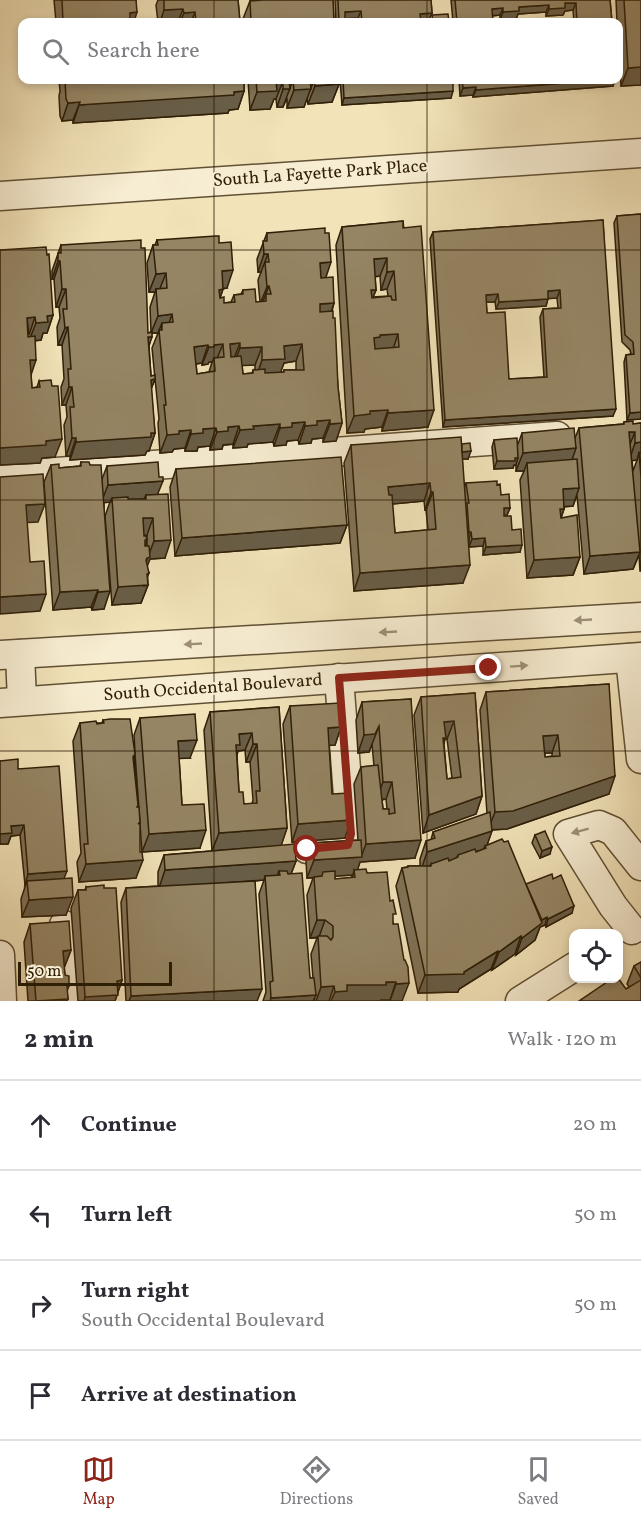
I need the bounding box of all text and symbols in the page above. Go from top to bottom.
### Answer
search box [18,18,623,84]
icon: search [39,35,72,68]
text: Search here [87,36,200,67]
street label: South La Fayette Park Place [212,154,428,194]
one-way arrow [573,616,592,625]
one-way arrow [378,628,397,637]
one-way arrow [184,639,203,648]
route end [475,654,501,680]
one-way arrow [510,661,529,670]
street label: South Occidental Boulevard [103,668,323,708]
one-way arrow [571,826,589,836]
route start [293,835,319,861]
map controls [569,929,623,983]
button: locate [569,929,623,983]
scale bar [18,959,172,986]
text: 50 m [27,961,61,983]
text: 2 min [24,1022,94,1058]
text: Walk · 120 m [508,1026,617,1054]
icon: ahead [24,1109,57,1142]
text: Continue [81,1110,177,1141]
text: 20 m [573,1111,617,1139]
icon: left [24,1199,57,1232]
text: Turn left [81,1200,172,1231]
text: 50 m [574,1201,617,1229]
text: Turn right [81,1276,189,1307]
icon: right [24,1289,57,1322]
text: 50 m [574,1291,617,1319]
text: South Occidental Boulevard [81,1307,325,1335]
icon: arrive [24,1379,57,1412]
text: Arrive at destination [81,1380,297,1411]
tab: Map [82,1453,115,1511]
tab: Directions [280,1453,353,1511]
tab: Saved [518,1453,559,1511]

